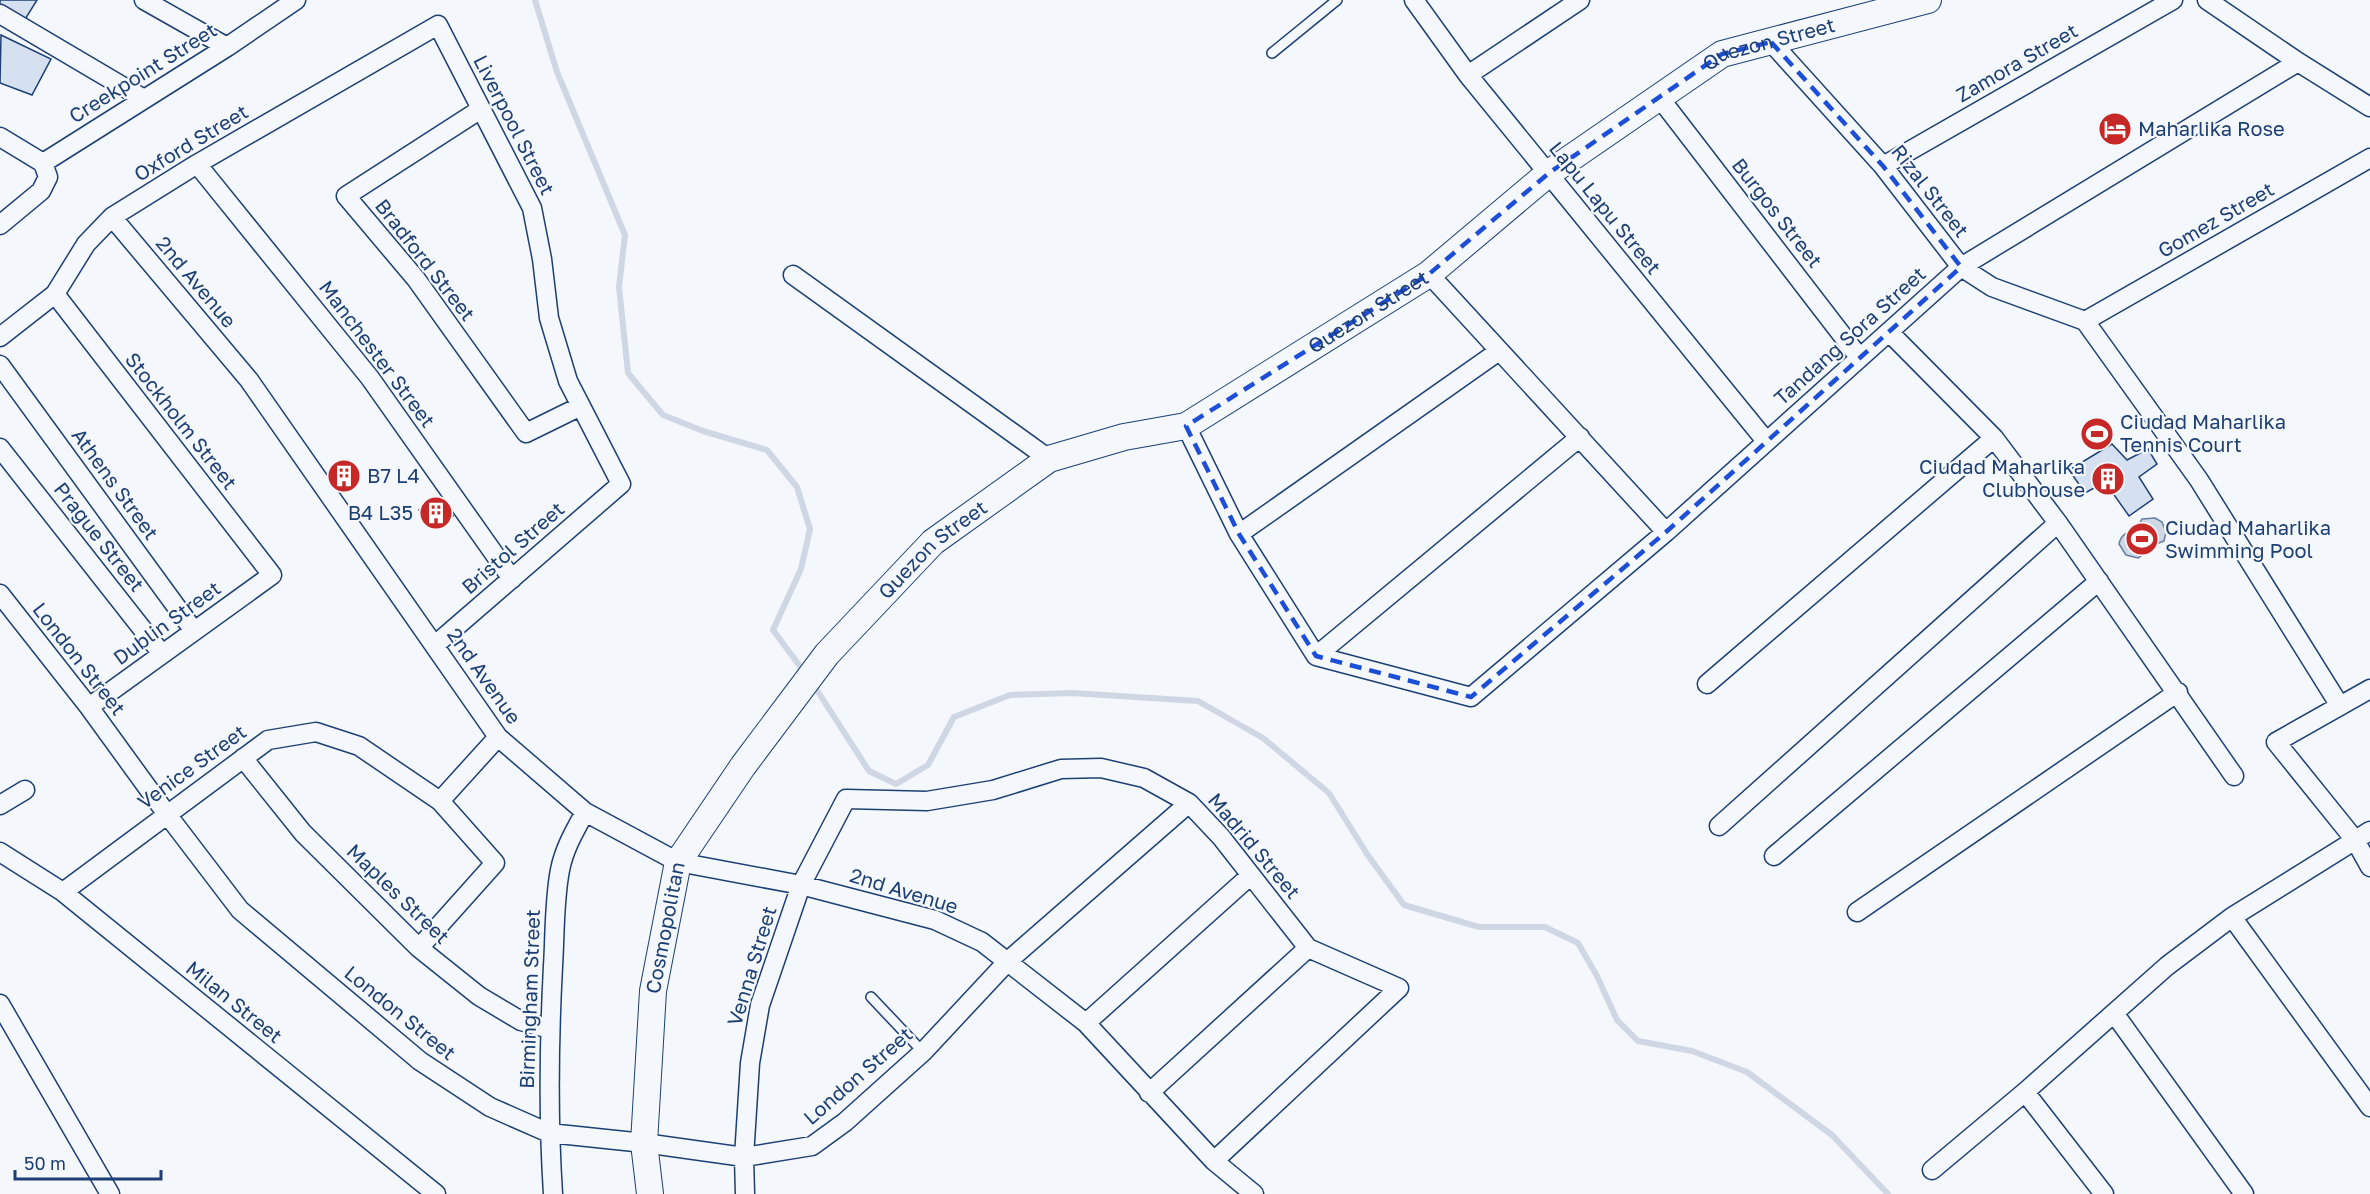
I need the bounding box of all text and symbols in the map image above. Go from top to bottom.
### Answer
street label: Quezon Street [1697,12,1837,75]
street label: Creekpoint Street [64,17,221,127]
street label: Zamora Street [1952,18,2081,107]
street label: Liverpool Street [469,51,561,199]
street label: Oxford Street [129,99,252,186]
hotel icon: Maharlika Rose [2097,111,2133,147]
place label: Maharlika Rose [2138,116,2285,140]
street label: Lapu Lapu Street [1545,136,1667,279]
street label: Rizal Street [1887,139,1974,242]
street label: Burgos Street [1728,153,1828,272]
street label: Gomez Street [2153,176,2278,262]
street label: Bradford Street [371,194,481,325]
street label: 2nd Avenue [152,231,242,332]
street label: Tandang Sora Street [1769,261,1930,410]
street label: Quezon Street [1303,265,1432,358]
street label: Manchester Street [315,275,441,432]
street label: Stockholm Street [121,347,243,494]
place label: Ciudad Maharlika Tennis Court [2120,409,2286,456]
sports icon: Ciudad Maharlika Tennis Court [2079,416,2115,452]
street label: Athens Street [67,423,164,544]
place label: Ciudad Maharlika Clubhouse [1919,454,2085,501]
building icon: B7 L4 [326,458,362,494]
building icon: Ciudad Maharlika Clubhouse [2090,461,2126,497]
place label: B7 L4 [367,463,420,487]
street label: Prague Street [50,477,150,596]
street label: Quezon Street [873,494,991,603]
building icon: B4 L35 [418,495,454,531]
street label: Bristol Street [456,496,568,598]
place label: B4 L35 [348,500,413,524]
place label: Ciudad Maharlika Swimming Pool [2165,515,2331,562]
sports icon: Ciudad Maharlika Swimming Pool [2124,521,2160,557]
street label: Dublin Street [108,575,225,669]
street label: London Street [28,597,131,719]
street label: 2nd Avenue [443,623,527,728]
street label: Venice Street [133,719,250,814]
street label: Madrid Street [1204,788,1306,903]
street label: Maples Street [342,838,455,948]
street label: Cosmopolitan [640,860,689,995]
street label: 2nd Avenue [847,862,961,918]
street label: Venna Street [721,903,781,1028]
street label: Birmingham Street [514,909,544,1089]
street label: Milan Street [182,955,288,1047]
street label: London Street [340,960,461,1064]
street label: London Street [798,1021,917,1129]
scale bar [15,1143,160,1181]
text: 50 m [24,1152,66,1174]

